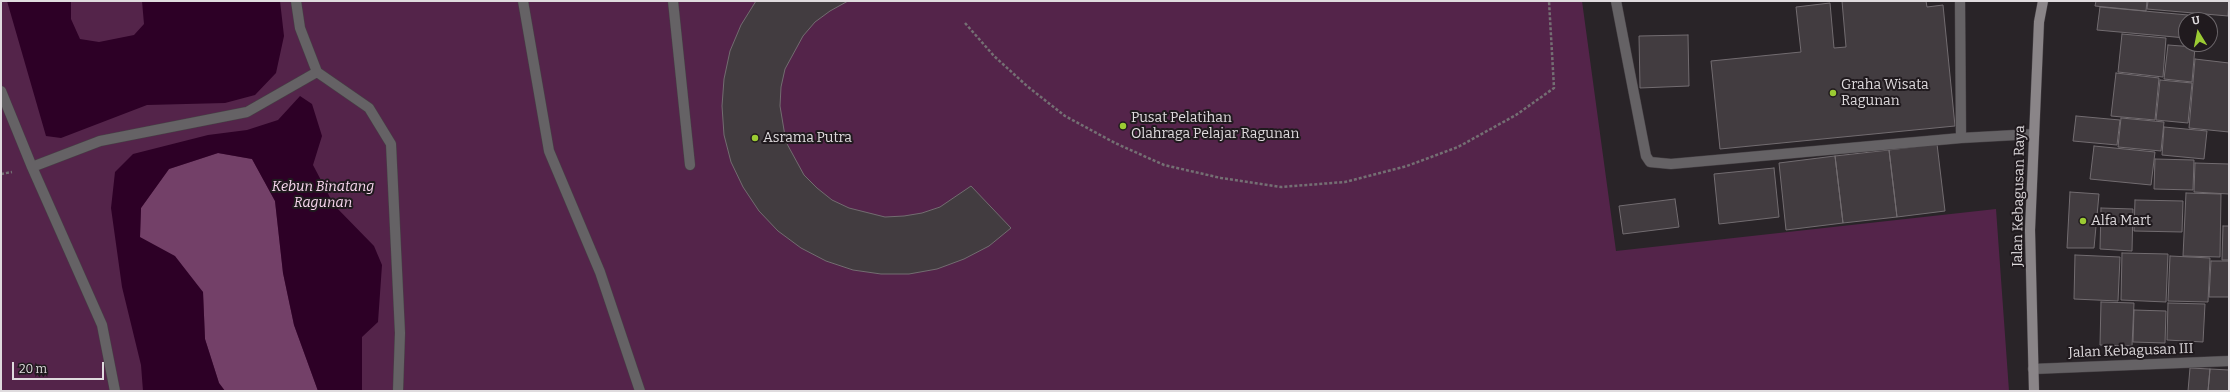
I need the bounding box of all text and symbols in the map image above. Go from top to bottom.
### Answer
north arrow [2178,12,2218,52]
text: U [2191,14,2201,28]
place label: Graha Wisata Ragunan [1841,77,1929,110]
marker: Graha Wisata Ragunan [1828,88,1838,98]
place label: Pusat Pelatihan Olahraga Pelajar Ragunan [1131,110,1299,142]
marker: Pusat Pelatihan Olahraga Pelajar Ragunan [1118,121,1128,131]
street label: Jalan Kebagusan Raya [2009,125,2029,267]
place label: Asrama Putra [763,130,852,146]
marker: Asrama Putra [750,133,760,143]
park label: Kebun Binatang Ragunan [272,179,374,212]
place label: Alfa Mart [2091,213,2151,229]
marker: Alfa Mart [2078,216,2088,226]
street label: Jalan Kebagusan III [2068,340,2194,362]
scale bar [14,354,106,380]
text: 20 m [19,362,47,376]

